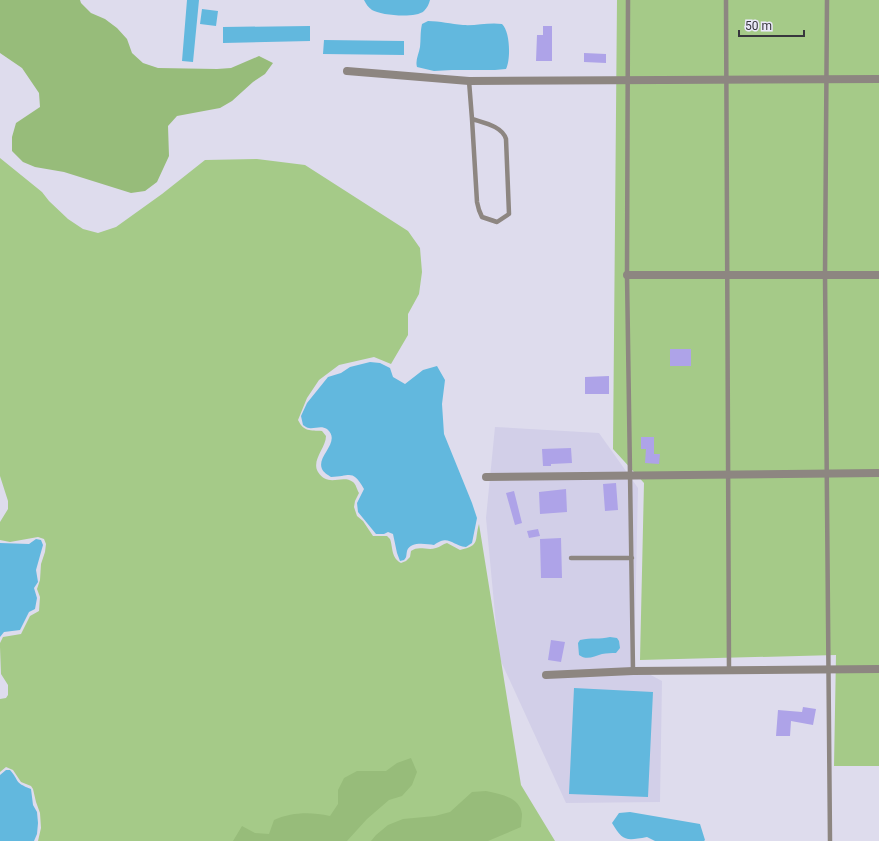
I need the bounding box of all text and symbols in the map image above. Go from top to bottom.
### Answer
scale bar [739,12,804,38]
text: 50 m [745,19,772,33]

